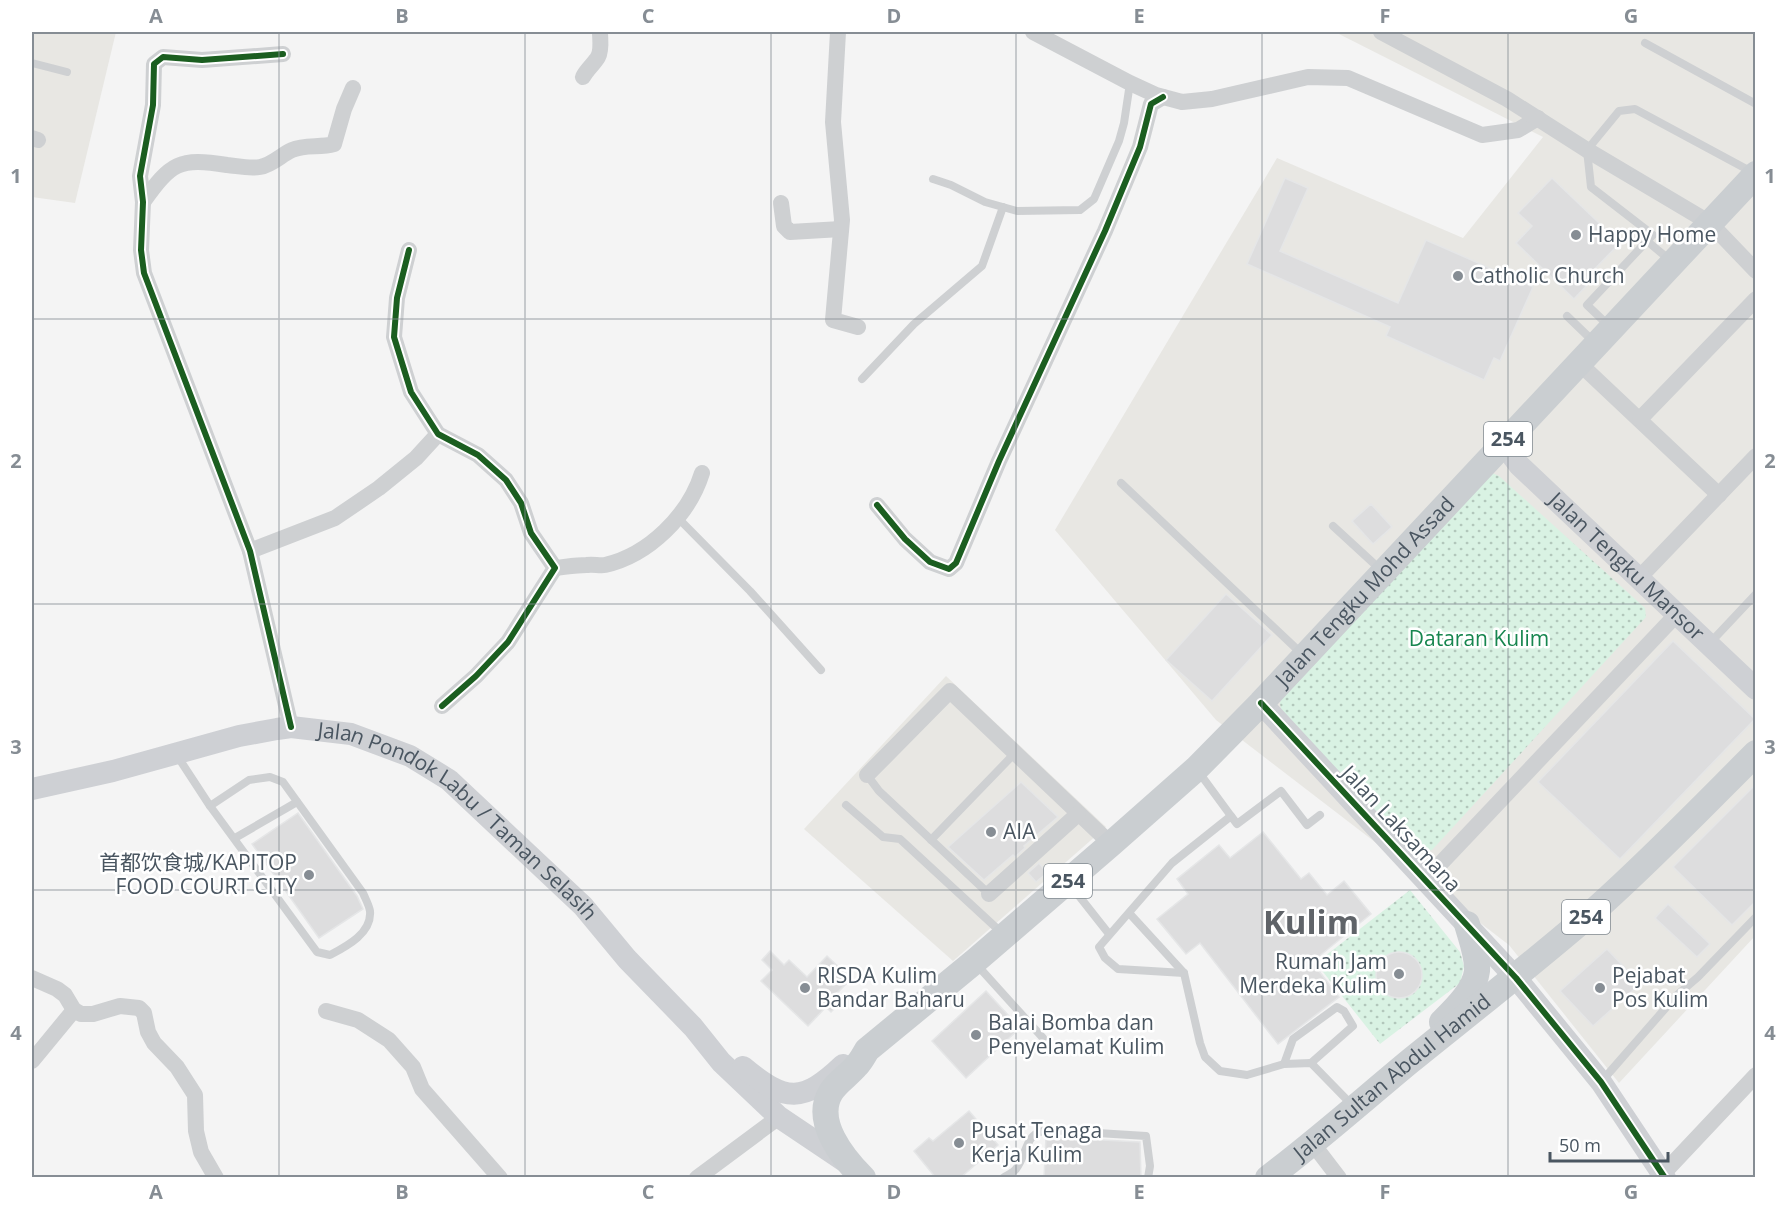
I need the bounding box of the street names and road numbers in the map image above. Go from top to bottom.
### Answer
road number: 254 [1484,422,1532,456]
street label: Jalan Tengku Mansor [1542,484,1711,647]
street label: Jalan Tengku Mohd Assad [1267,490,1460,693]
street label: Jalan Pondok Labu / Taman Selasih [314,715,604,926]
street label: Jalan Laksamana [1334,757,1468,898]
road number: 254 [1044,864,1092,898]
road number: 254 [1562,900,1610,934]
street label: Jalan Sultan Abdul Hamid [1286,987,1496,1167]

